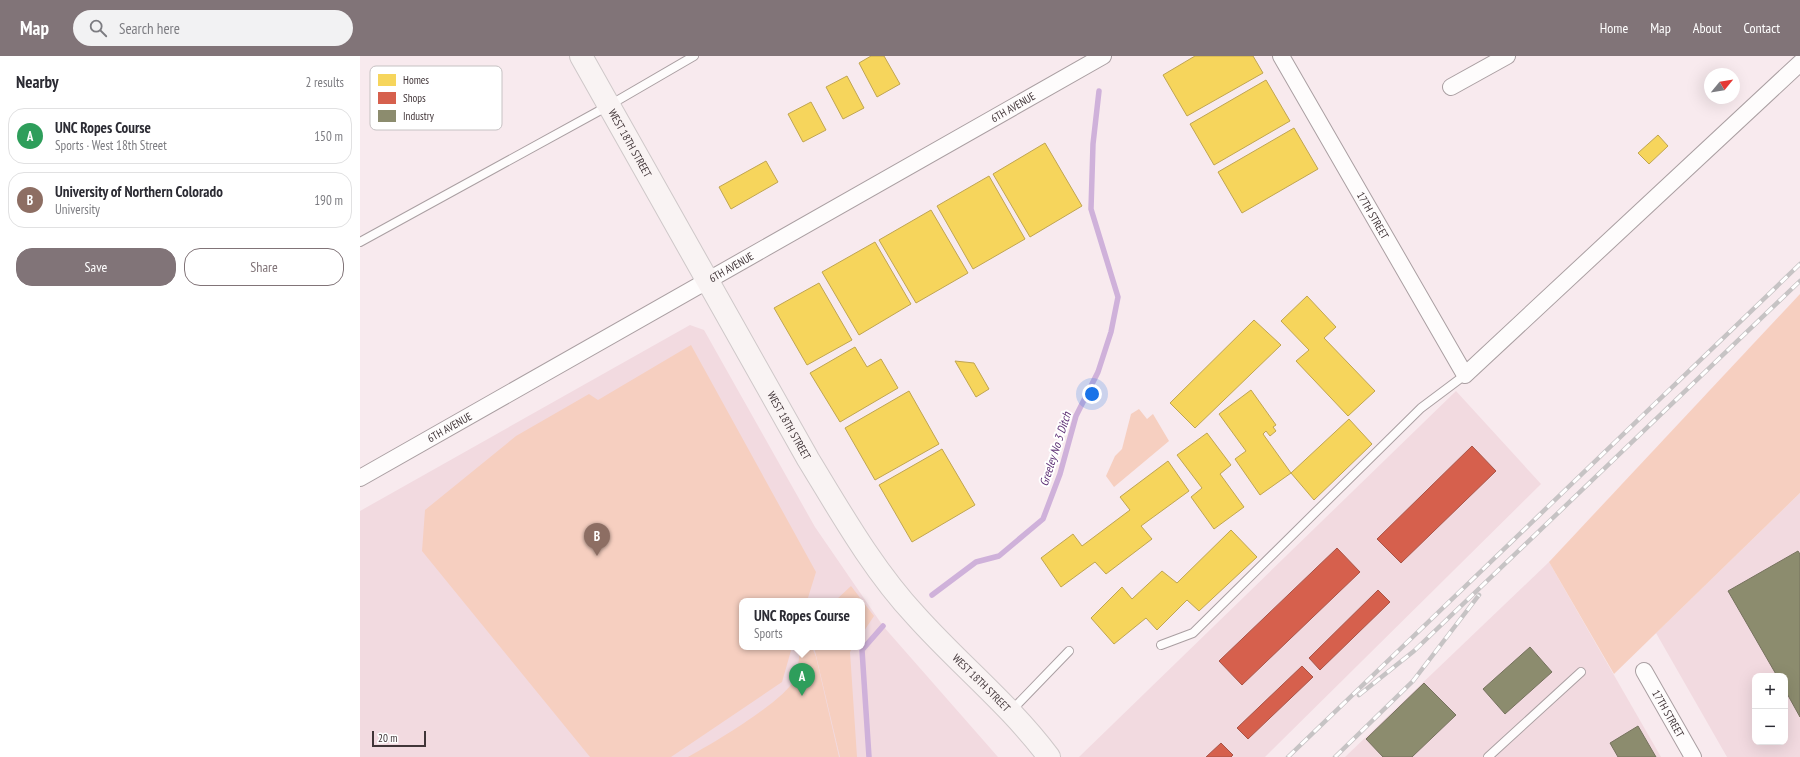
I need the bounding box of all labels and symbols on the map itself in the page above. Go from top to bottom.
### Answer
legend [370,66,502,130]
north arrow [1704,68,1740,104]
text: Homes [403,73,429,87]
street label: 6TH AVENUE [988,89,1038,125]
text: Shops [403,91,426,105]
street label: WEST 18TH STREET [605,107,655,180]
text: Industry [403,109,435,123]
street label: 17TH STREET [1354,189,1392,242]
street label: 6TH AVENUE [707,249,756,285]
your location [1082,384,1102,404]
street label: WEST 18TH STREET [764,389,814,462]
street label: 6TH AVENUE [425,409,474,445]
water label: Greeley No 3 Ditch [1036,409,1074,488]
pin: B [584,523,610,556]
street label: WEST 18TH STREET [950,651,1014,715]
pin: A [789,663,815,696]
street label: 17TH STREET [1649,687,1687,740]
scale bar [372,729,426,748]

